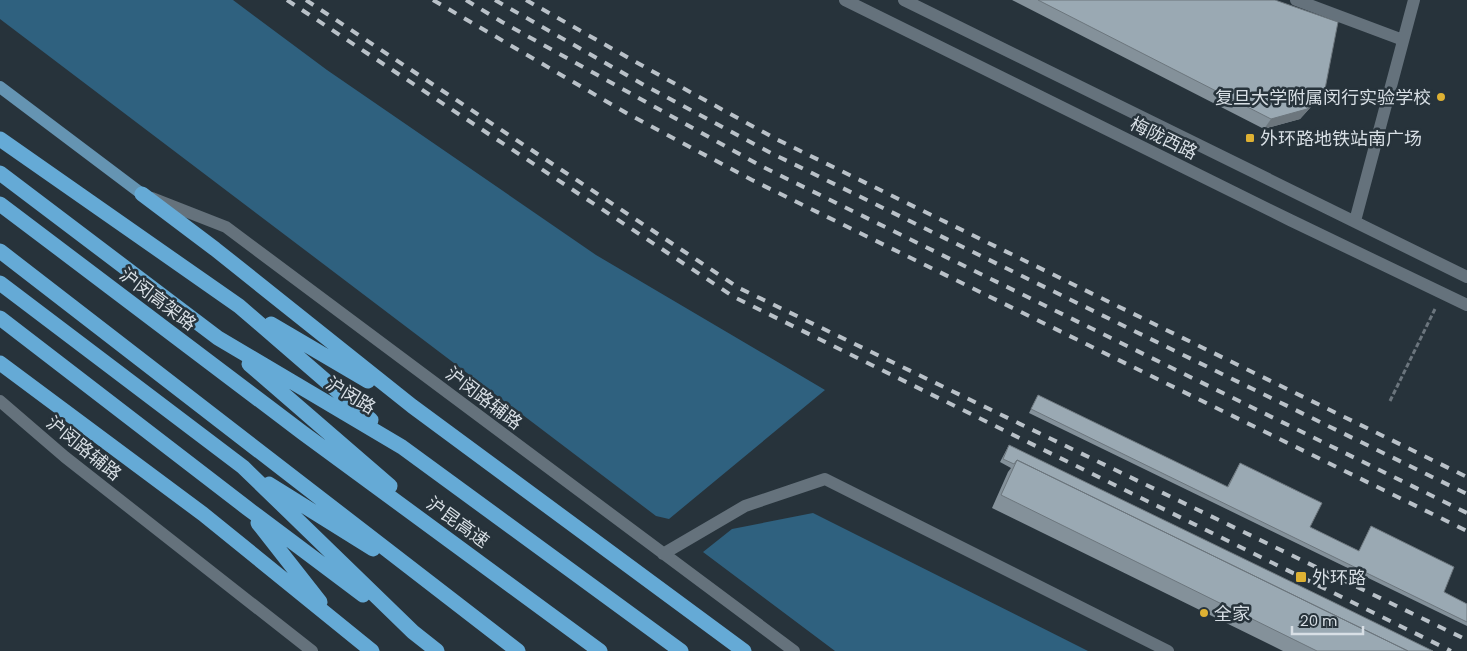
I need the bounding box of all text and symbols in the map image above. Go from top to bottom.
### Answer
place label: 复旦大学附属闵行实验学校 [1215,85,1431,110]
marker: 复旦大学附属闵行实验学校 [1435,91,1447,103]
street label: 梅陇西路 [1126,111,1202,165]
place label: 外环路地铁站南广场 [1260,126,1422,151]
marker: 外环路地铁站南广场 [1244,132,1256,144]
street label: 沪闵高架路 [115,262,201,336]
street label: 沪闵路辅路 [441,361,527,435]
street label: 沪闵路 [321,370,381,420]
street label: 沪闵路辅路 [41,410,127,486]
street label: 沪昆高速 [422,491,494,553]
place label: 外环路 [1312,565,1366,590]
marker: 外环路 [1294,570,1308,584]
place label: 全家 [1214,601,1250,626]
scale bar [1292,604,1363,636]
marker: 全家 [1198,607,1210,619]
text: 20 m [1300,610,1338,631]

